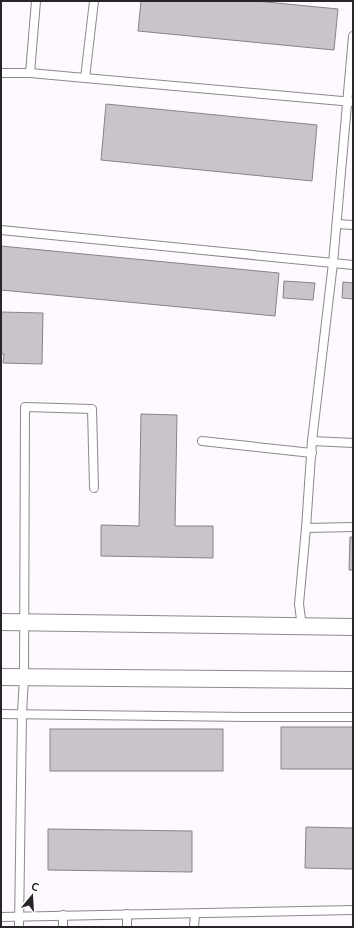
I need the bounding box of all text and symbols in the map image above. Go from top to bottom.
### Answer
north arrow [12,876,52,916]
text: С [30,880,40,893]

